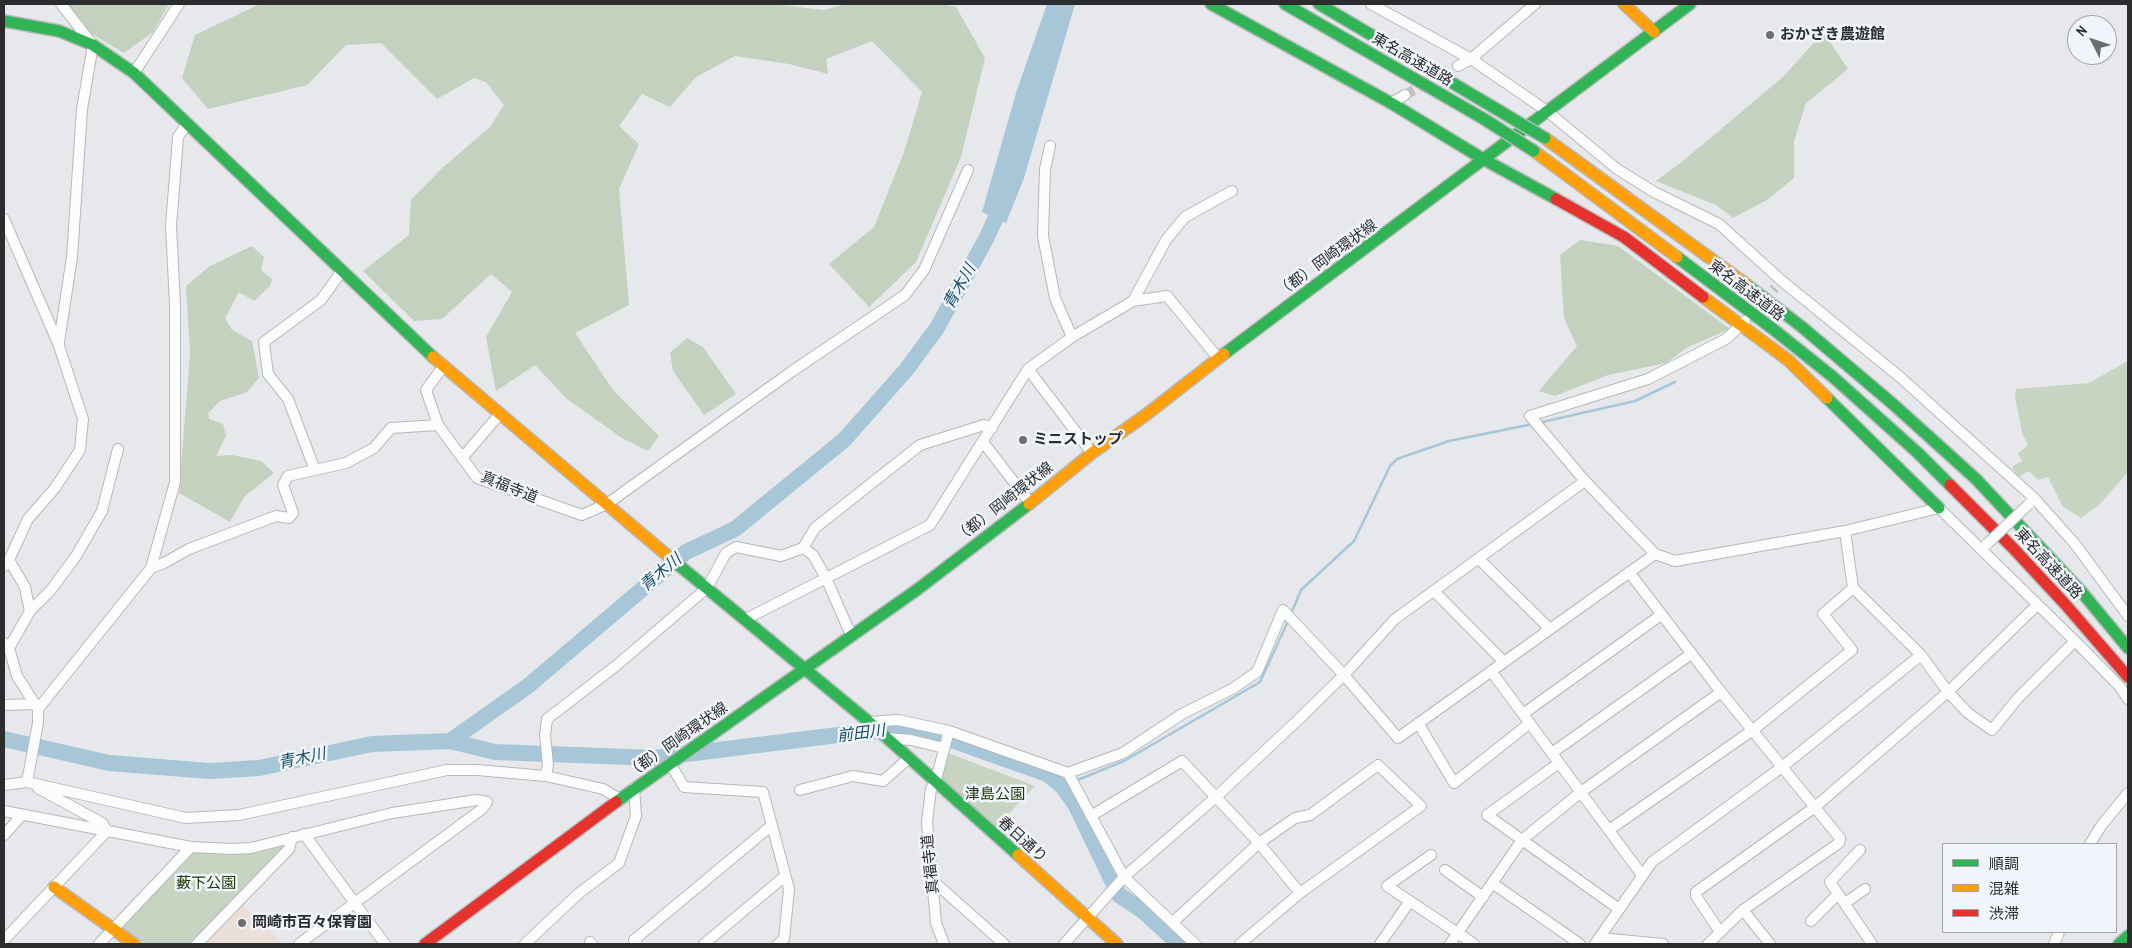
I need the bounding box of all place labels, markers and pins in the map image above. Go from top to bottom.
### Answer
place label: おかざき農遊館 [1780,26,1885,44]
marker: おかざき農遊館 [1764,29,1776,41]
place label: ミニストップ [1033,431,1123,449]
marker: ミニストップ [1017,434,1029,446]
place label: 岡崎市百々保育園 [252,914,372,932]
marker: 岡崎市百々保育園 [236,917,248,929]

